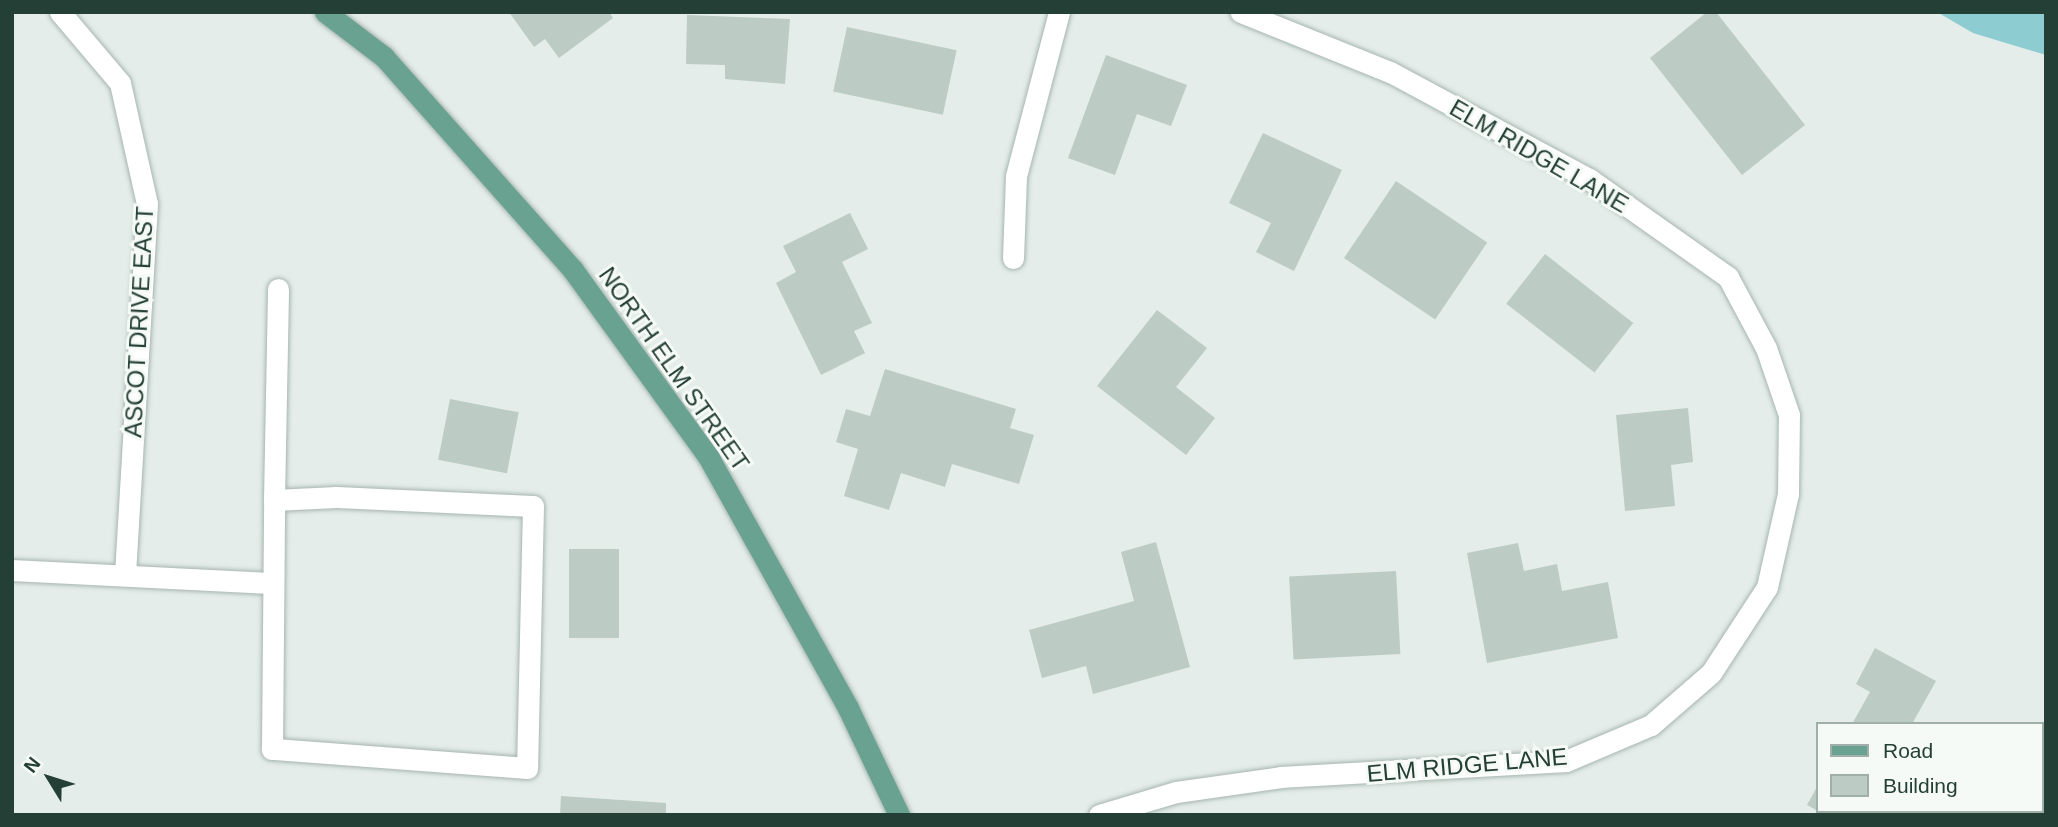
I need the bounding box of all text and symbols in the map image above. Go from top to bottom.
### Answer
street label: ELM RIDGE LANE [1445,93,1633,219]
street label: ASCOT DRIVE EAST [119,205,159,439]
street label: NORTH ELM STREET [593,262,755,476]
legend [1816,722,2044,813]
text: Road [1883,739,1933,762]
street label: ELM RIDGE LANE [1365,742,1569,788]
north arrow [14,743,84,813]
text: N [20,753,45,777]
text: Building [1883,774,1958,797]

